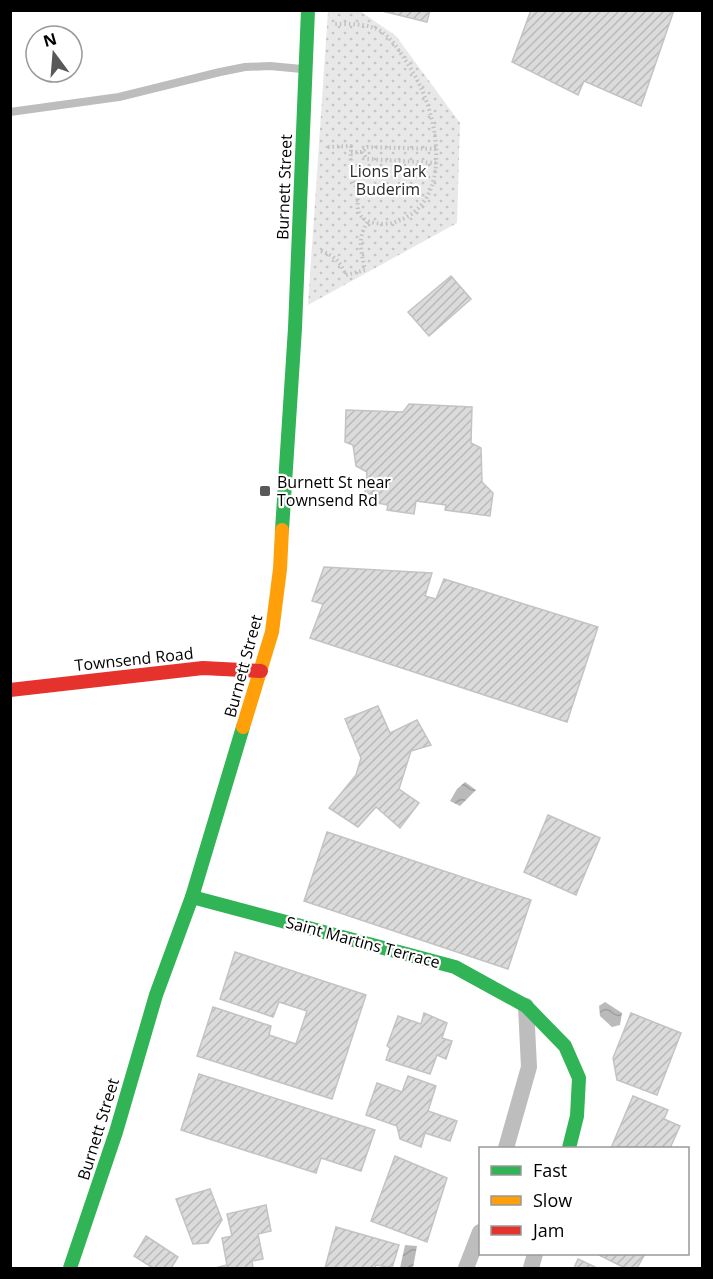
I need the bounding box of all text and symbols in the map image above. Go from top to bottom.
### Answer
north arrow [24,24,84,84]
text: N [41,27,59,52]
street label: Burnett Street [271,133,297,240]
park label: Lions Park Buderim [349,160,427,200]
place label: Burnett St near Townsend Rd [277,471,391,511]
marker: Burnett St near Townsend Rd [258,484,272,498]
street label: Burnett Street [219,612,267,720]
street label: Townsend Road [74,642,194,676]
street label: Saint Martins Terrace [283,911,443,973]
street label: Burnett Street [72,1075,124,1183]
legend [479,1147,689,1255]
text: Fast [533,1158,567,1182]
text: Slow [533,1188,572,1212]
text: Jam [531,1218,565,1242]

